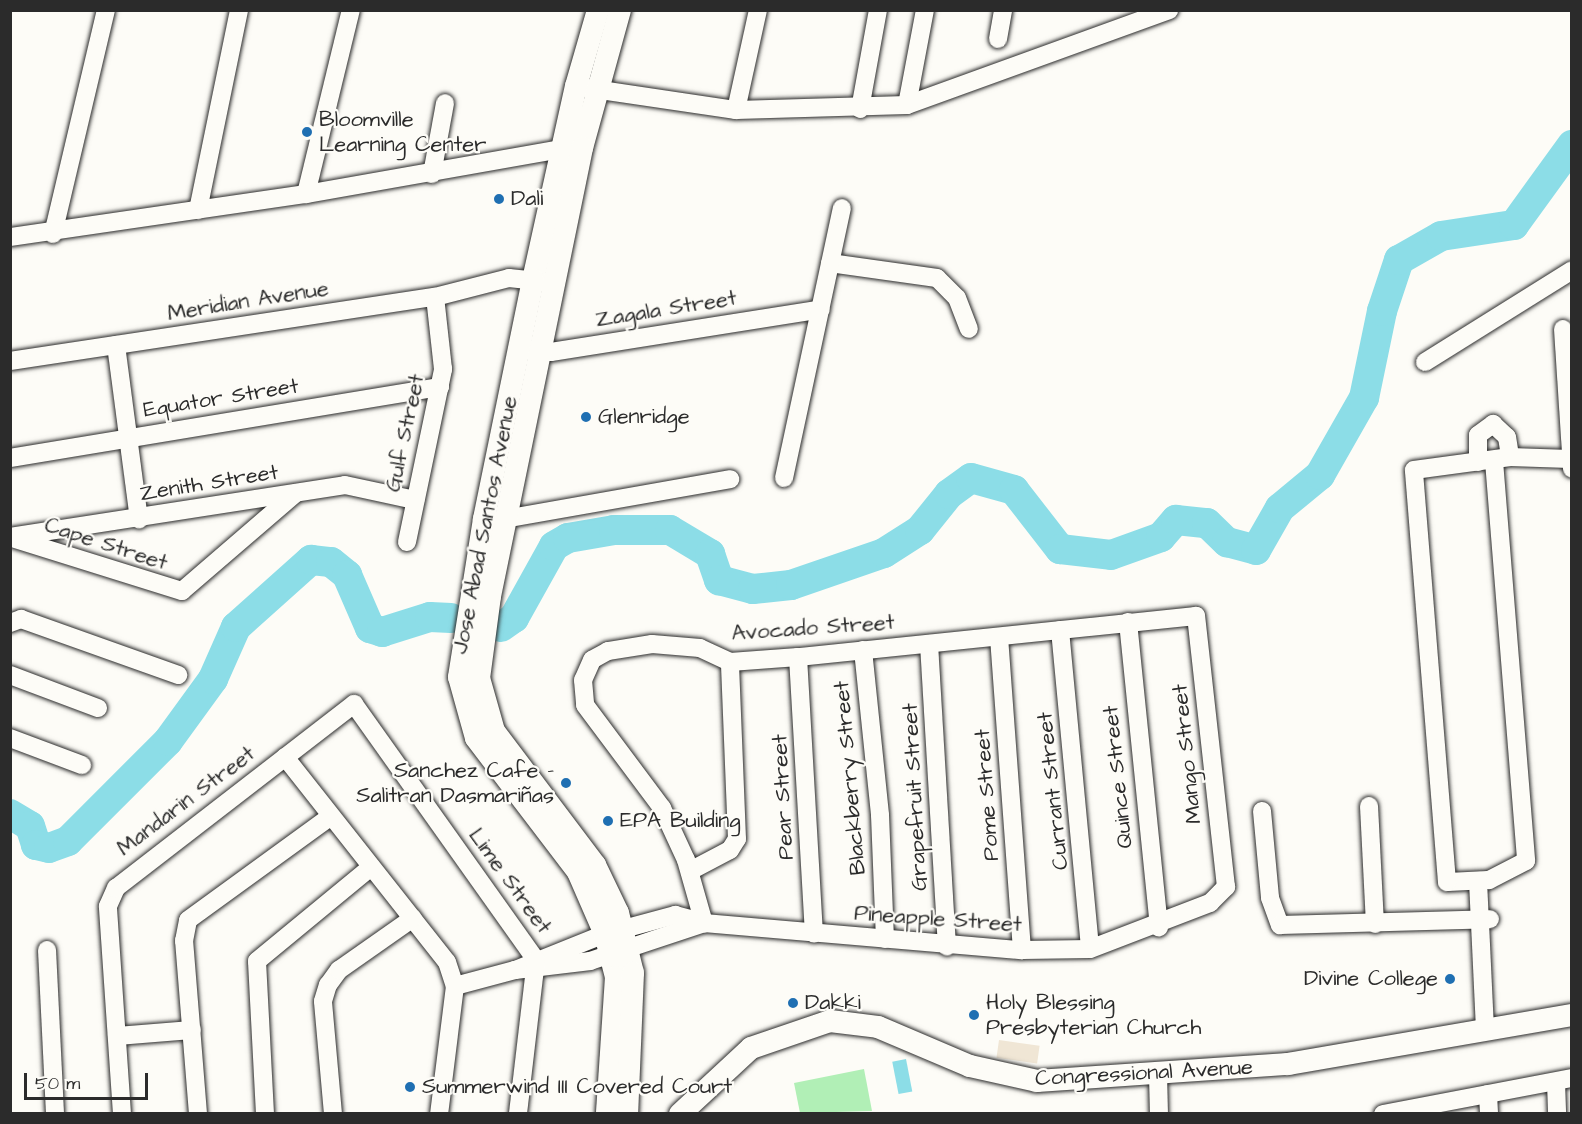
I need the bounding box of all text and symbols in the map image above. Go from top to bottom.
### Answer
place label: Bloomville Learning Center [319,106,486,158]
marker: Bloomville Learning Center [300,125,314,139]
place label: Dali [511,186,543,212]
marker: Dali [492,192,506,206]
street label: Meridian Avenue [166,275,330,327]
street label: Zagala Street [594,285,738,333]
street label: Gulf Street [380,372,430,494]
street label: Equator Street [142,373,300,423]
street label: Jose Abad Santos Avenue [447,394,523,656]
place label: Glenridge [598,404,690,430]
marker: Glenridge [579,410,593,424]
street label: Zenith Street [138,459,280,507]
street label: Cape Street [41,512,171,576]
street label: Avocado Street [731,609,895,647]
street label: Blackberry Street [828,680,872,876]
street label: Mango Street [1167,683,1207,825]
street label: Grapefruit Street [897,702,933,892]
street label: Quince Street [1097,704,1139,850]
street label: Currant Street [1032,711,1074,871]
street label: Pome Street [969,728,1005,862]
street label: Pear Street [767,733,799,861]
street label: Mandarin Street [112,741,260,861]
place label: Sanchez Cafe - Salitran Dasmariñas [356,757,554,808]
marker: Sanchez Cafe - Salitran Dasmariñas [559,776,573,790]
place label: EPA Building [620,808,741,834]
marker: EPA Building [601,814,615,828]
street label: Lime Street [463,823,557,939]
street label: Pineapple Street [853,900,1023,938]
place label: Divine College [1304,966,1438,992]
marker: Divine College [1443,972,1457,986]
place label: Holy Blessing Presbyterian Church [986,989,1201,1040]
place label: Dakki [805,990,861,1016]
marker: Dakki [786,996,800,1010]
marker: Holy Blessing Presbyterian Church [967,1008,981,1022]
street label: Congressional Avenue [1034,1054,1254,1092]
scale bar [27,1061,152,1099]
text: 50 m [35,1071,80,1096]
place label: Summerwind III Covered Court [422,1074,732,1100]
marker: Summerwind III Covered Court [403,1080,417,1094]

